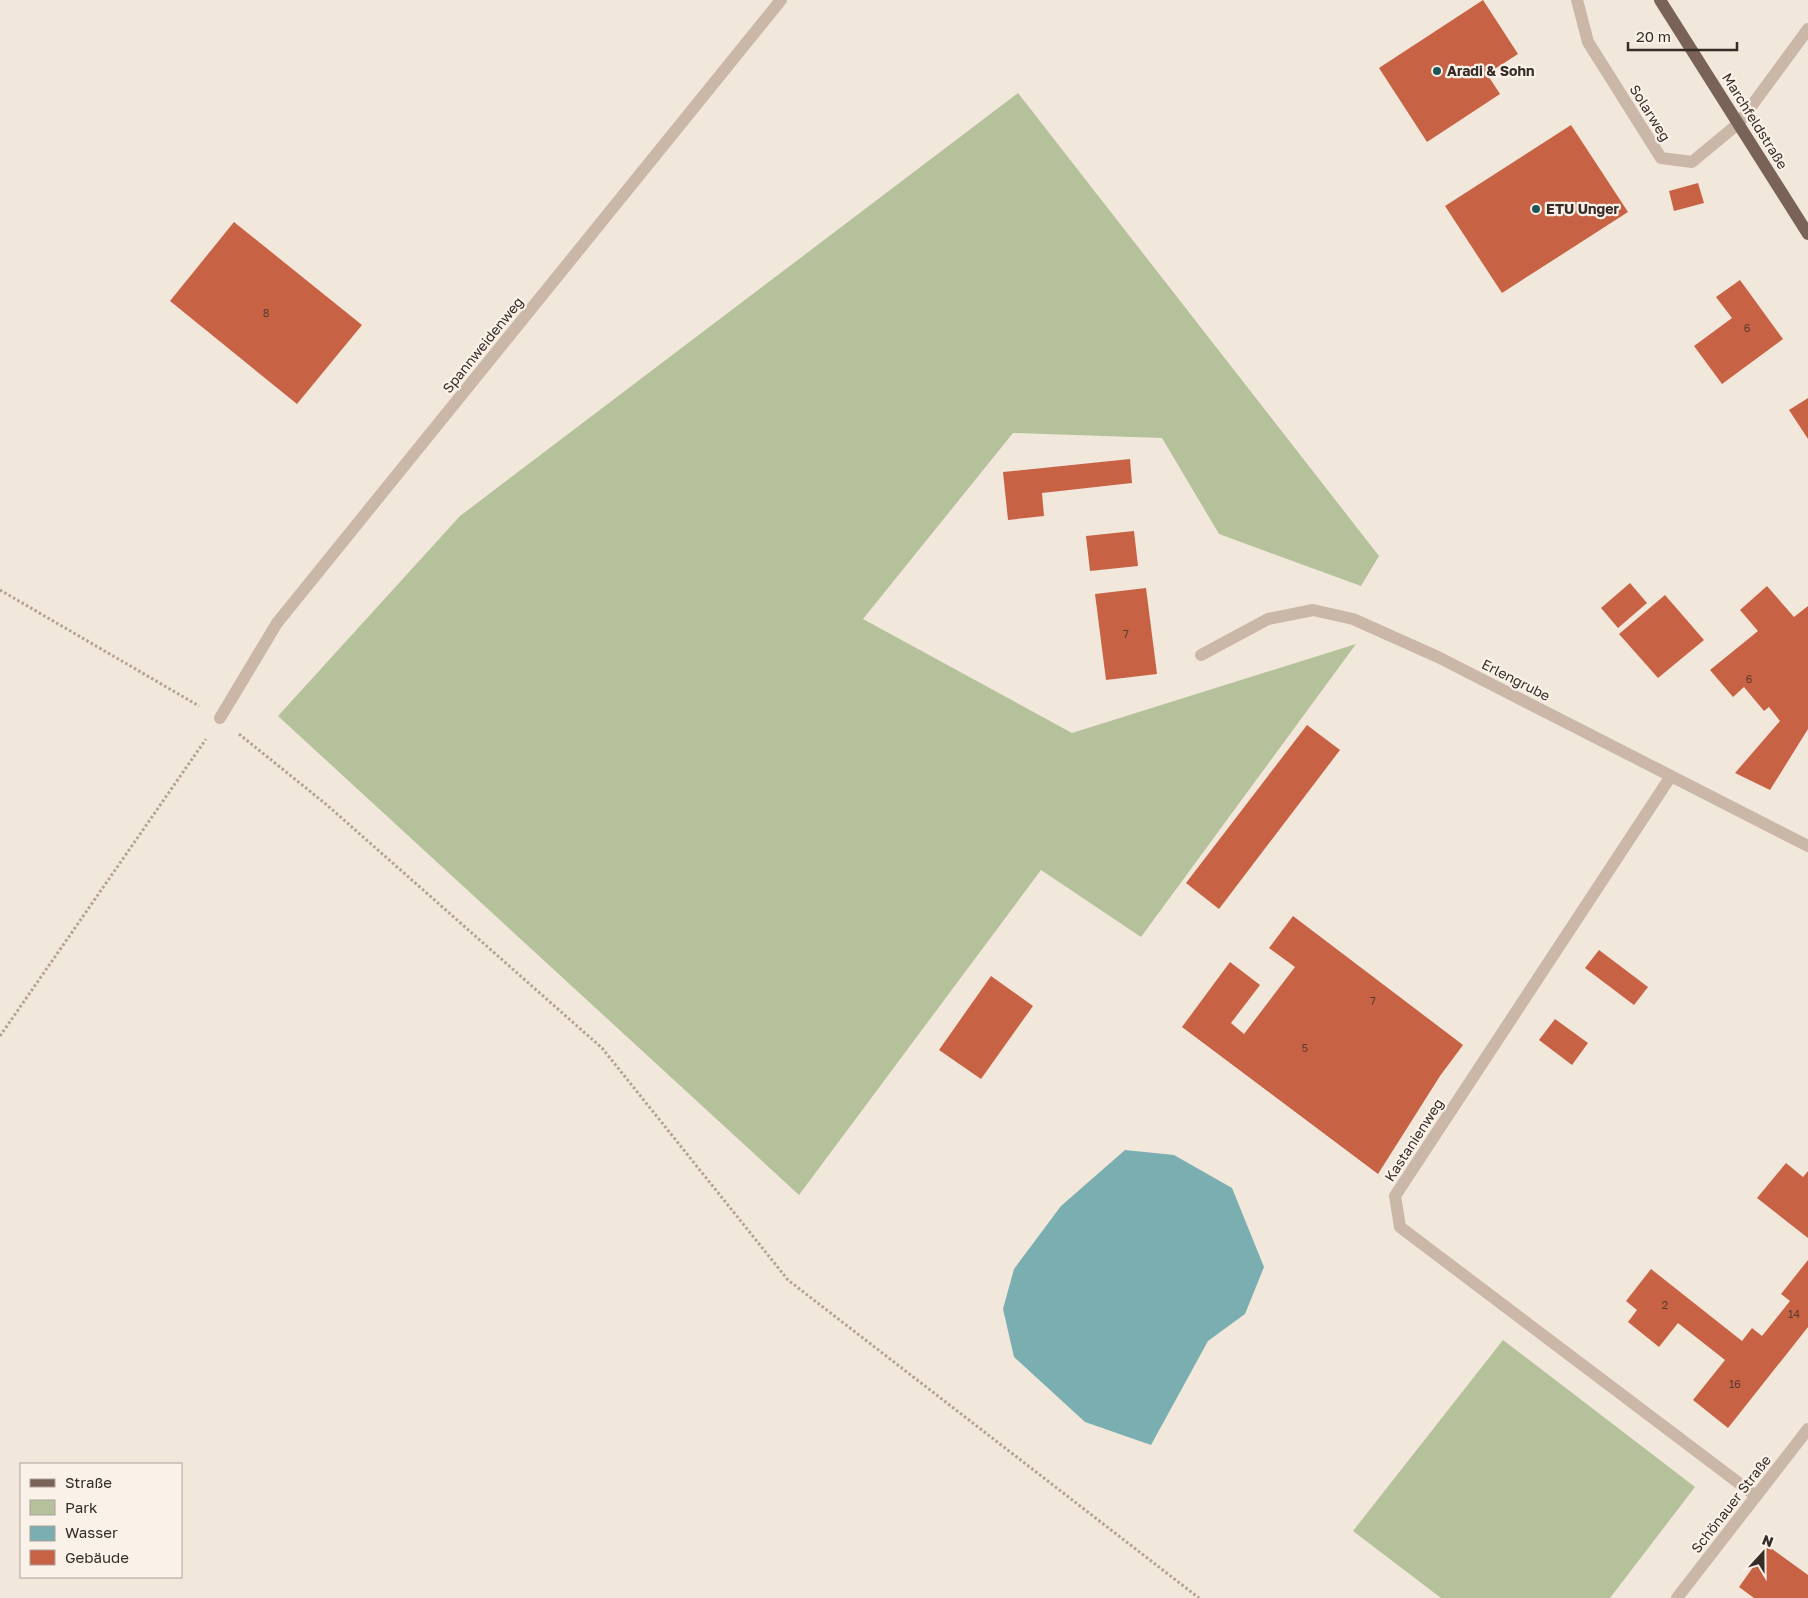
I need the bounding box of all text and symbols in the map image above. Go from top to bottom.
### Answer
scale bar [1628,20,1737,52]
text: 20 m [1636,27,1671,45]
place label: Aradi & Sohn [1447,62,1534,79]
marker: Aradi & Sohn [1431,65,1443,77]
street label: Marchfeldstraße [1719,70,1792,172]
street label: Solarweg [1626,81,1674,144]
place label: ETU Unger [1546,200,1619,217]
marker: ETU Unger [1530,203,1542,215]
street label: Spannweidenweg [439,293,527,396]
house number: 8 [263,306,270,319]
house number: 6 [1744,321,1751,334]
house number: 7 [1123,627,1129,640]
street label: Erlengrube [1479,655,1553,704]
house number: 6 [1746,672,1753,685]
house number: 7 [1370,994,1376,1007]
house number: 5 [1302,1041,1308,1054]
street label: Kastanienweg [1381,1095,1447,1184]
house number: 2 [1662,1298,1668,1311]
house number: 14 [1788,1307,1800,1320]
house number: 16 [1729,1377,1741,1390]
street label: Schönauer Straße [1687,1451,1774,1556]
legend [20,1463,182,1578]
text: Straße [65,1473,112,1491]
text: Park [65,1498,98,1516]
text: Wasser [65,1523,118,1541]
north arrow [1738,1528,1788,1578]
text: N [1760,1531,1776,1550]
text: Gebäude [65,1548,129,1566]

